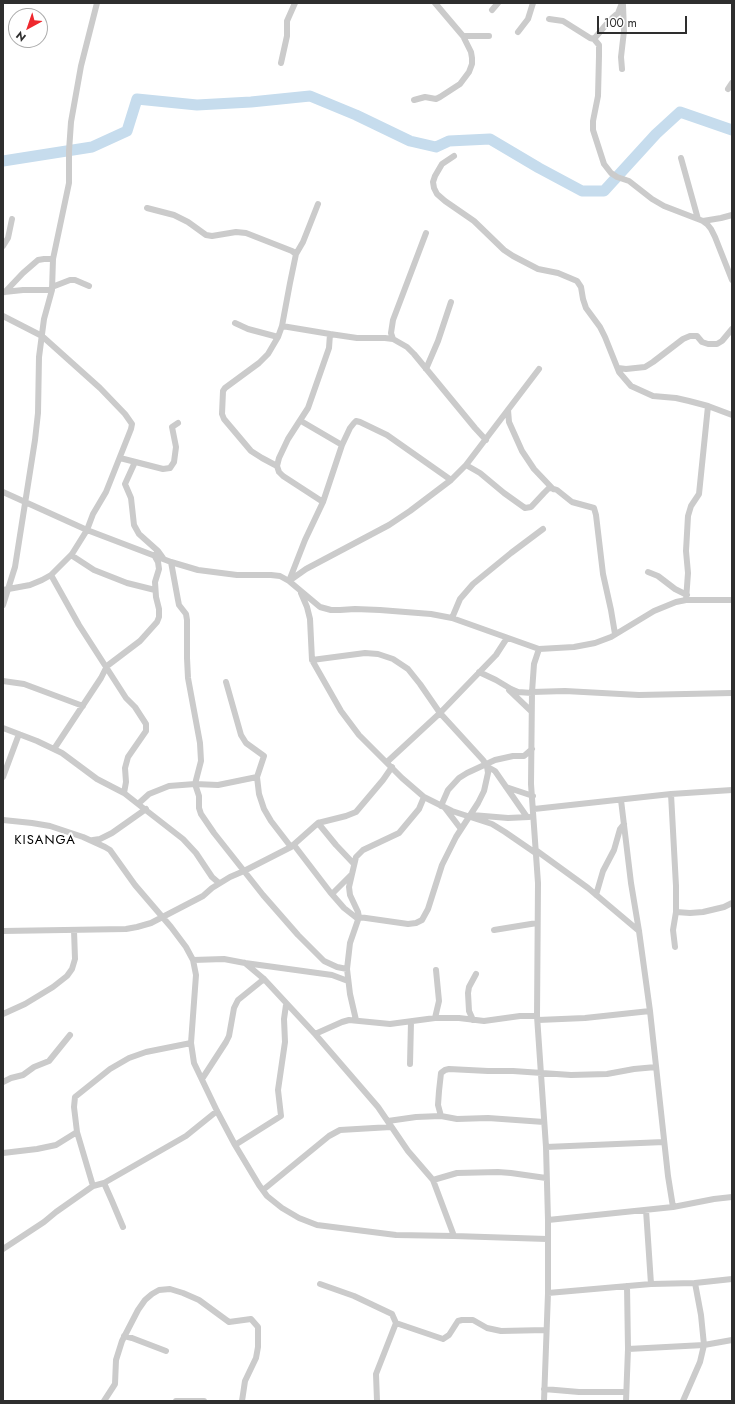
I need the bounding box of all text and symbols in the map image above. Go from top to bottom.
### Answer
north arrow [8,8,48,48]
scale bar [599,8,689,34]
text: 100 m [604,14,637,32]
text: N [12,27,29,45]
district label: KISANGA [14,833,76,849]

